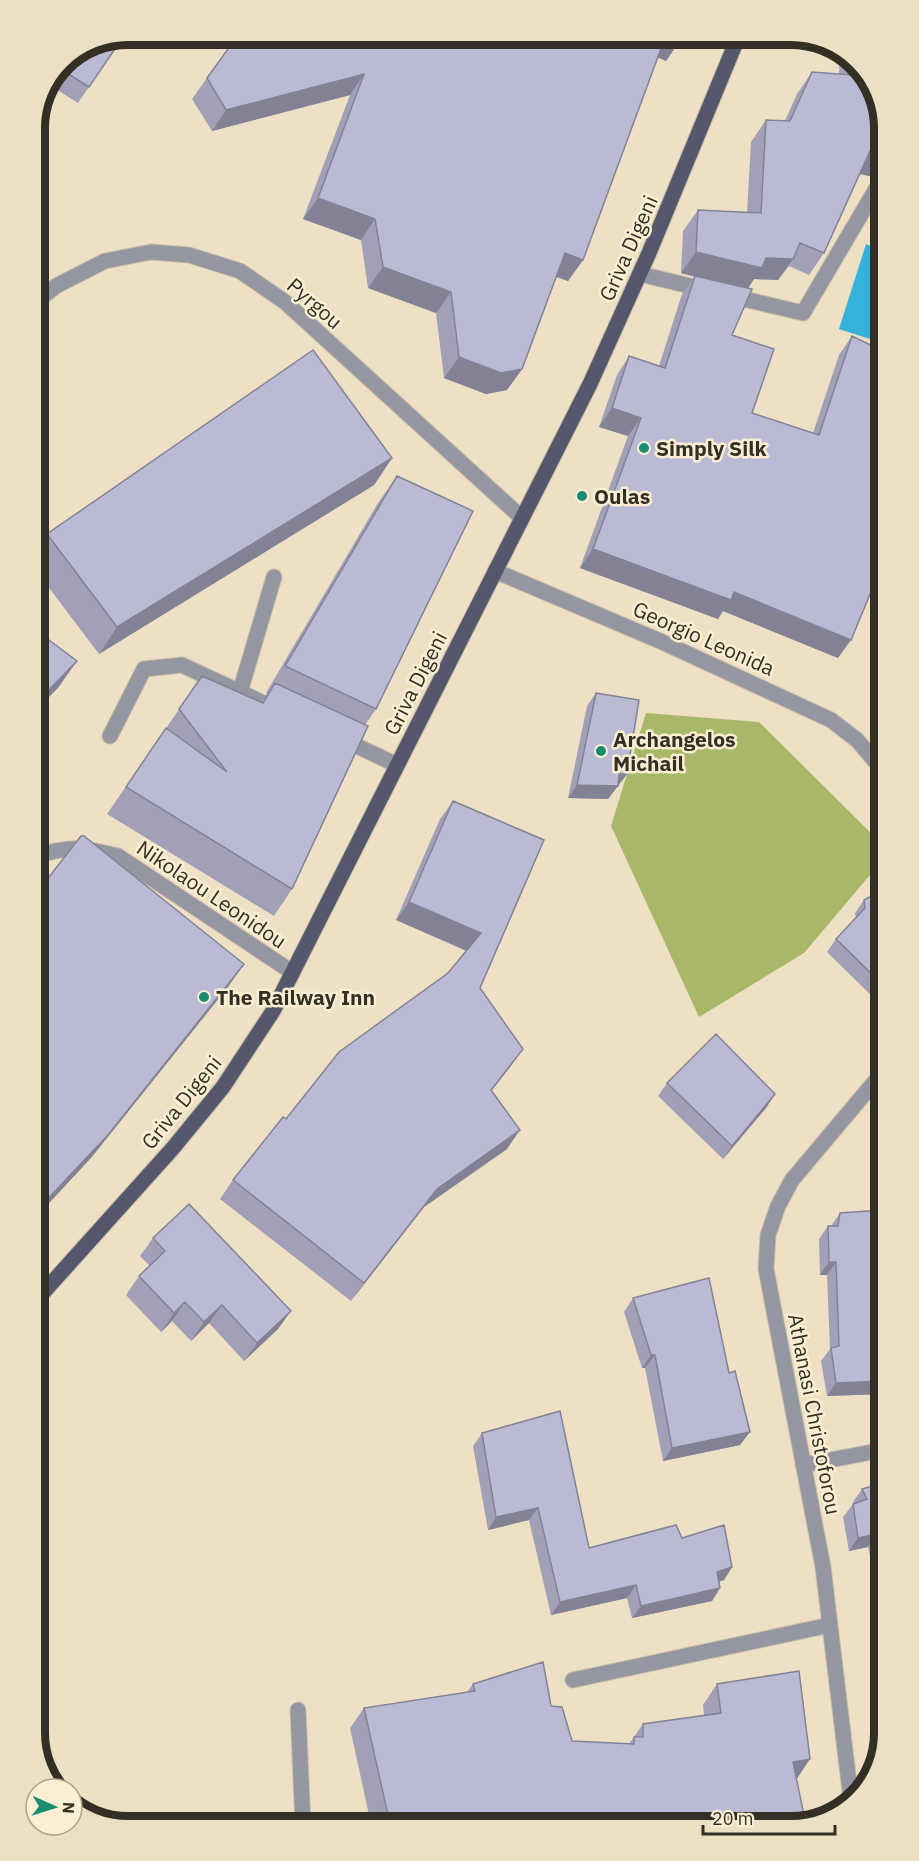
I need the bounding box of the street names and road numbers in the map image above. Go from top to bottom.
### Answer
street label: Griva Digeni [592,191,664,305]
street label: Pyrgou [281,271,349,335]
street label: Georgio Leonida [629,594,779,682]
street label: Griva Digeni [377,626,453,740]
street label: Nikolaou Leonidou [132,834,292,954]
street label: Griva Digeni [135,1049,227,1155]
street label: Athanasi Christoforou [782,1311,848,1517]

